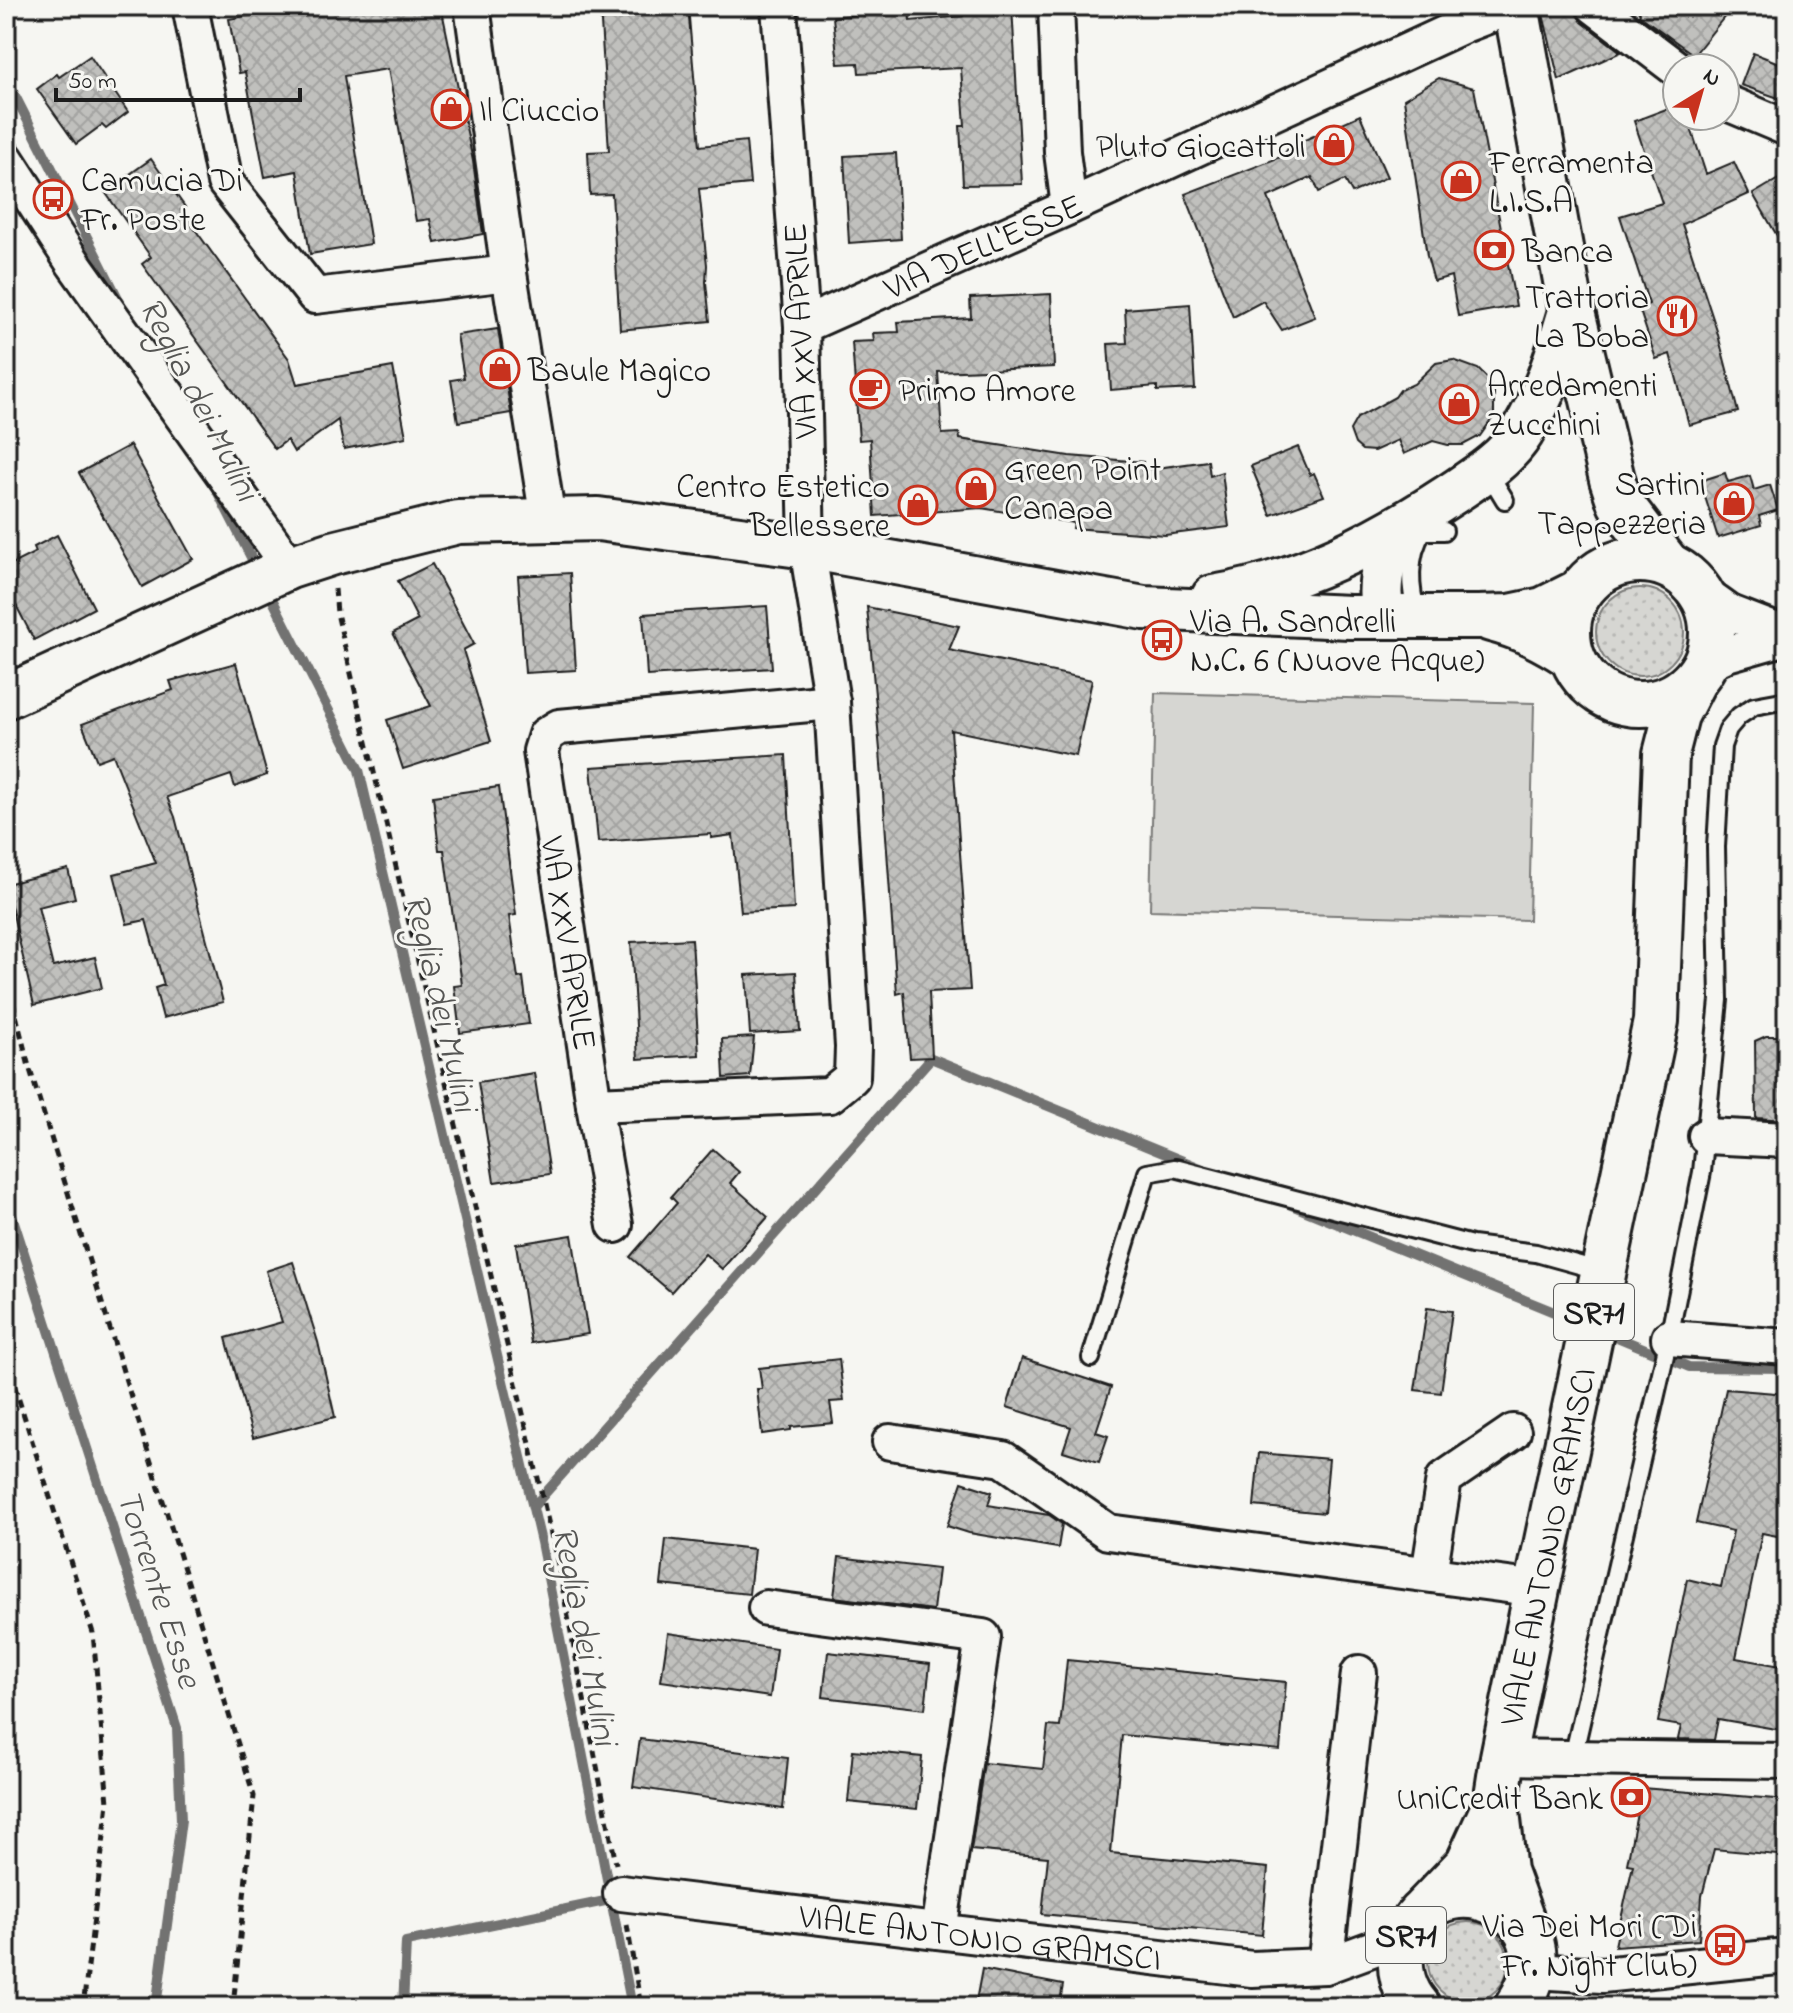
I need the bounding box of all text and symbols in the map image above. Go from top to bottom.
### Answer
scale bar [56,52,300,102]
north arrow [1661,52,1741,132]
text: N [1696,61,1727,96]
text: 50 m [68,65,117,100]
shop icon: Il Ciuccio [430,88,472,130]
place label: Il Ciuccio [479,88,599,138]
place label: Pluto Giocattoli [1096,124,1306,174]
shop icon: Pluto Giocattoli [1313,124,1355,166]
place label: Ferramenta L.I.S.A [1488,140,1654,229]
place label: Camucia Di Fr. Poste [80,158,243,247]
shop icon: Ferramenta L.I.S.A [1440,160,1482,202]
bus stop icon: Camucia Di Fr. Poste [32,178,74,220]
street label: VIA DELL'ESSE [876,183,1092,316]
street label: VIA XXV APRILE [772,222,834,441]
bank icon: Banca [1473,229,1515,271]
place label: Banca [1521,229,1613,279]
place label: Trattoria La Boba [1525,275,1649,364]
water label: Reglia dei Mulini [123,289,273,514]
restaurant icon: Trattoria La Boba [1656,295,1698,337]
shop icon: Baule Magico [479,348,521,390]
place label: Baule Magico [527,348,711,398]
place label: Arredamenti Zucchini [1487,363,1658,452]
cafe icon: Primo Amore [849,368,891,410]
place label: Primo Amore [898,368,1076,418]
shop icon: Arredamenti Zucchini [1438,383,1480,425]
place label: Green Point Canapa [1004,447,1161,536]
place label: Sartini Tappezzeria [1537,462,1706,551]
place label: Centro Estetico Bellessere [676,464,891,553]
shop icon: Green Point Canapa [955,467,997,509]
shop icon: Sartini Tappezzeria [1713,482,1755,524]
shop icon: Centro Estetico Bellessere [897,484,939,526]
place label: Via A. Sandrelli N.C. 6 (Nuove Acque) [1189,599,1484,688]
bus stop icon: Via A. Sandrelli N.C. 6 (Nuove Acque) [1141,619,1183,661]
street label: VIA XXV APRILE [524,832,608,1054]
water label: Reglia dei Mulini [388,889,490,1121]
road number: SR71 [1554,1284,1634,1340]
street label: VIALE ANTONIO GRAMSCI [1489,1363,1612,1731]
water label: Torrente Esse [100,1483,214,1697]
water label: Reglia dei Mulini [535,1521,631,1754]
place label: UniCredit Bank [1396,1776,1603,1826]
bank icon: UniCredit Bank [1610,1776,1652,1818]
street label: VIALE ANTONIO GRAMSCI [795,1894,1164,1987]
place label: Via Dei Mori (Di Fr. Night Club) [1482,1904,1697,1993]
road number: SR71 [1366,1907,1446,1963]
bus stop icon: Via Dei Mori (Di Fr. Night Club) [1704,1924,1746,1966]

